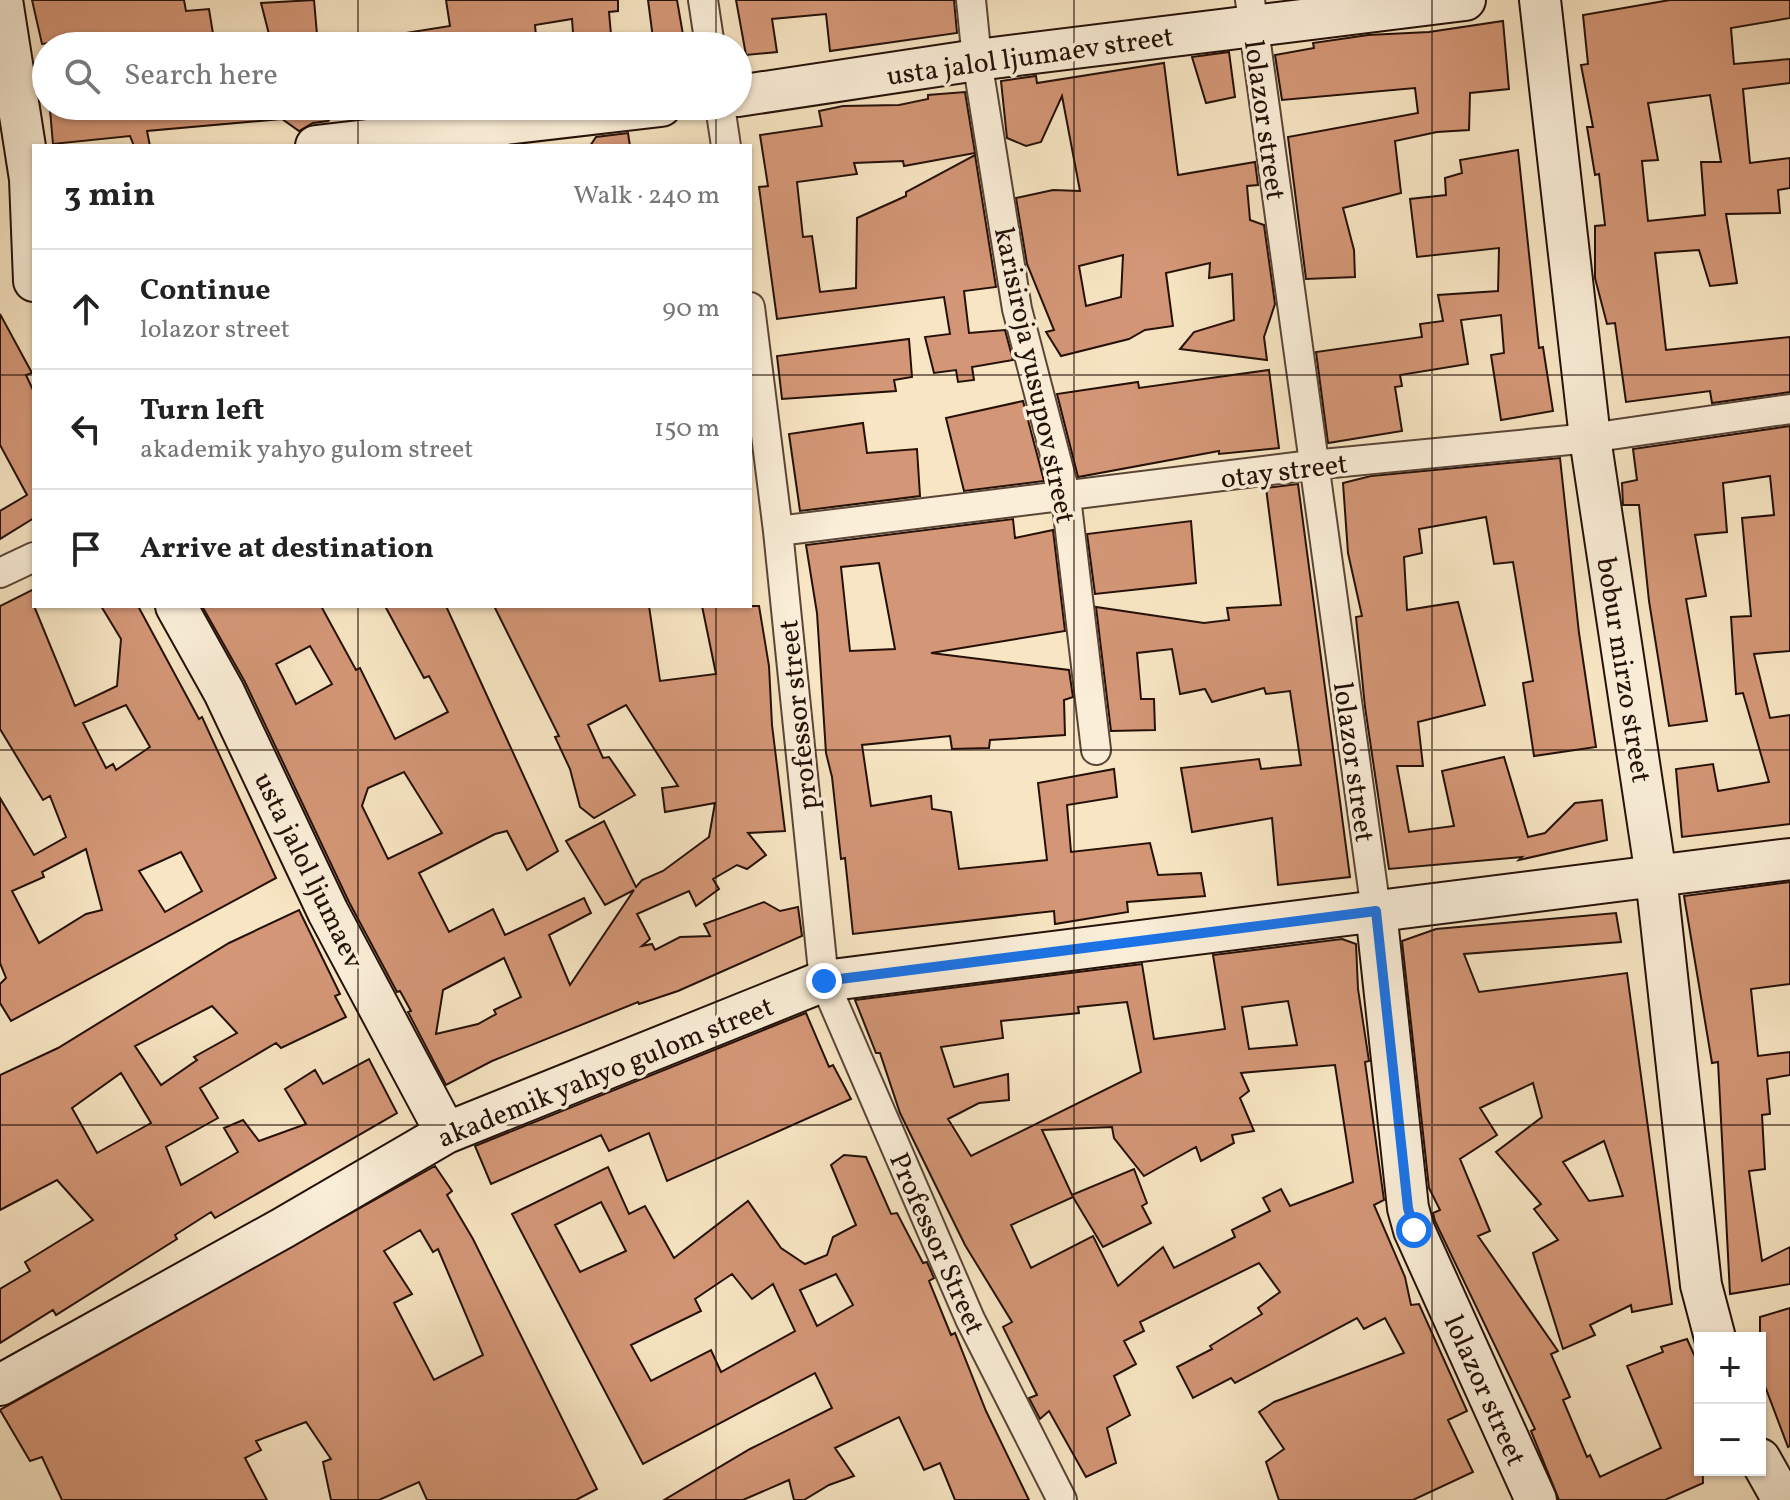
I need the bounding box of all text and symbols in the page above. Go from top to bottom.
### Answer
street label: usta jalol ljumaev street [884,18,1176,97]
search box [32,32,752,120]
street label: lolazor street [1233,38,1294,203]
icon: search [60,54,104,98]
text: Search here [124,55,278,97]
text: 3 min [64,173,155,220]
text: Walk · 240 m [573,178,720,214]
street label: karisiroja yusupov street [983,224,1084,527]
text: Continue [140,270,271,312]
icon: ahead [64,287,108,331]
text: 90 m [662,291,720,327]
text: lolazor street [140,312,290,348]
text: Turn left [140,390,264,432]
icon: left [64,407,108,451]
text: 150 m [654,411,720,447]
text: akademik yahyo gulom street [140,432,473,468]
street label: otay street [1219,445,1350,500]
icon: arrive [64,527,108,571]
text: Arrive at destination [140,528,434,570]
street label: bobur mirzo street [1585,555,1660,786]
street label: professor street [770,617,829,812]
street label: lolazor street [1322,680,1383,845]
street label: usta jalol ljumaev [243,766,372,976]
route end [806,963,842,999]
street label: akademik yahyo gulom street [432,988,780,1159]
street label: Professor Street [878,1147,993,1341]
route start [1396,1212,1432,1248]
street label: lolazor street [1433,1309,1534,1473]
map controls [1694,1332,1766,1476]
button: + [1694,1332,1766,1404]
button: − [1694,1404,1766,1476]

